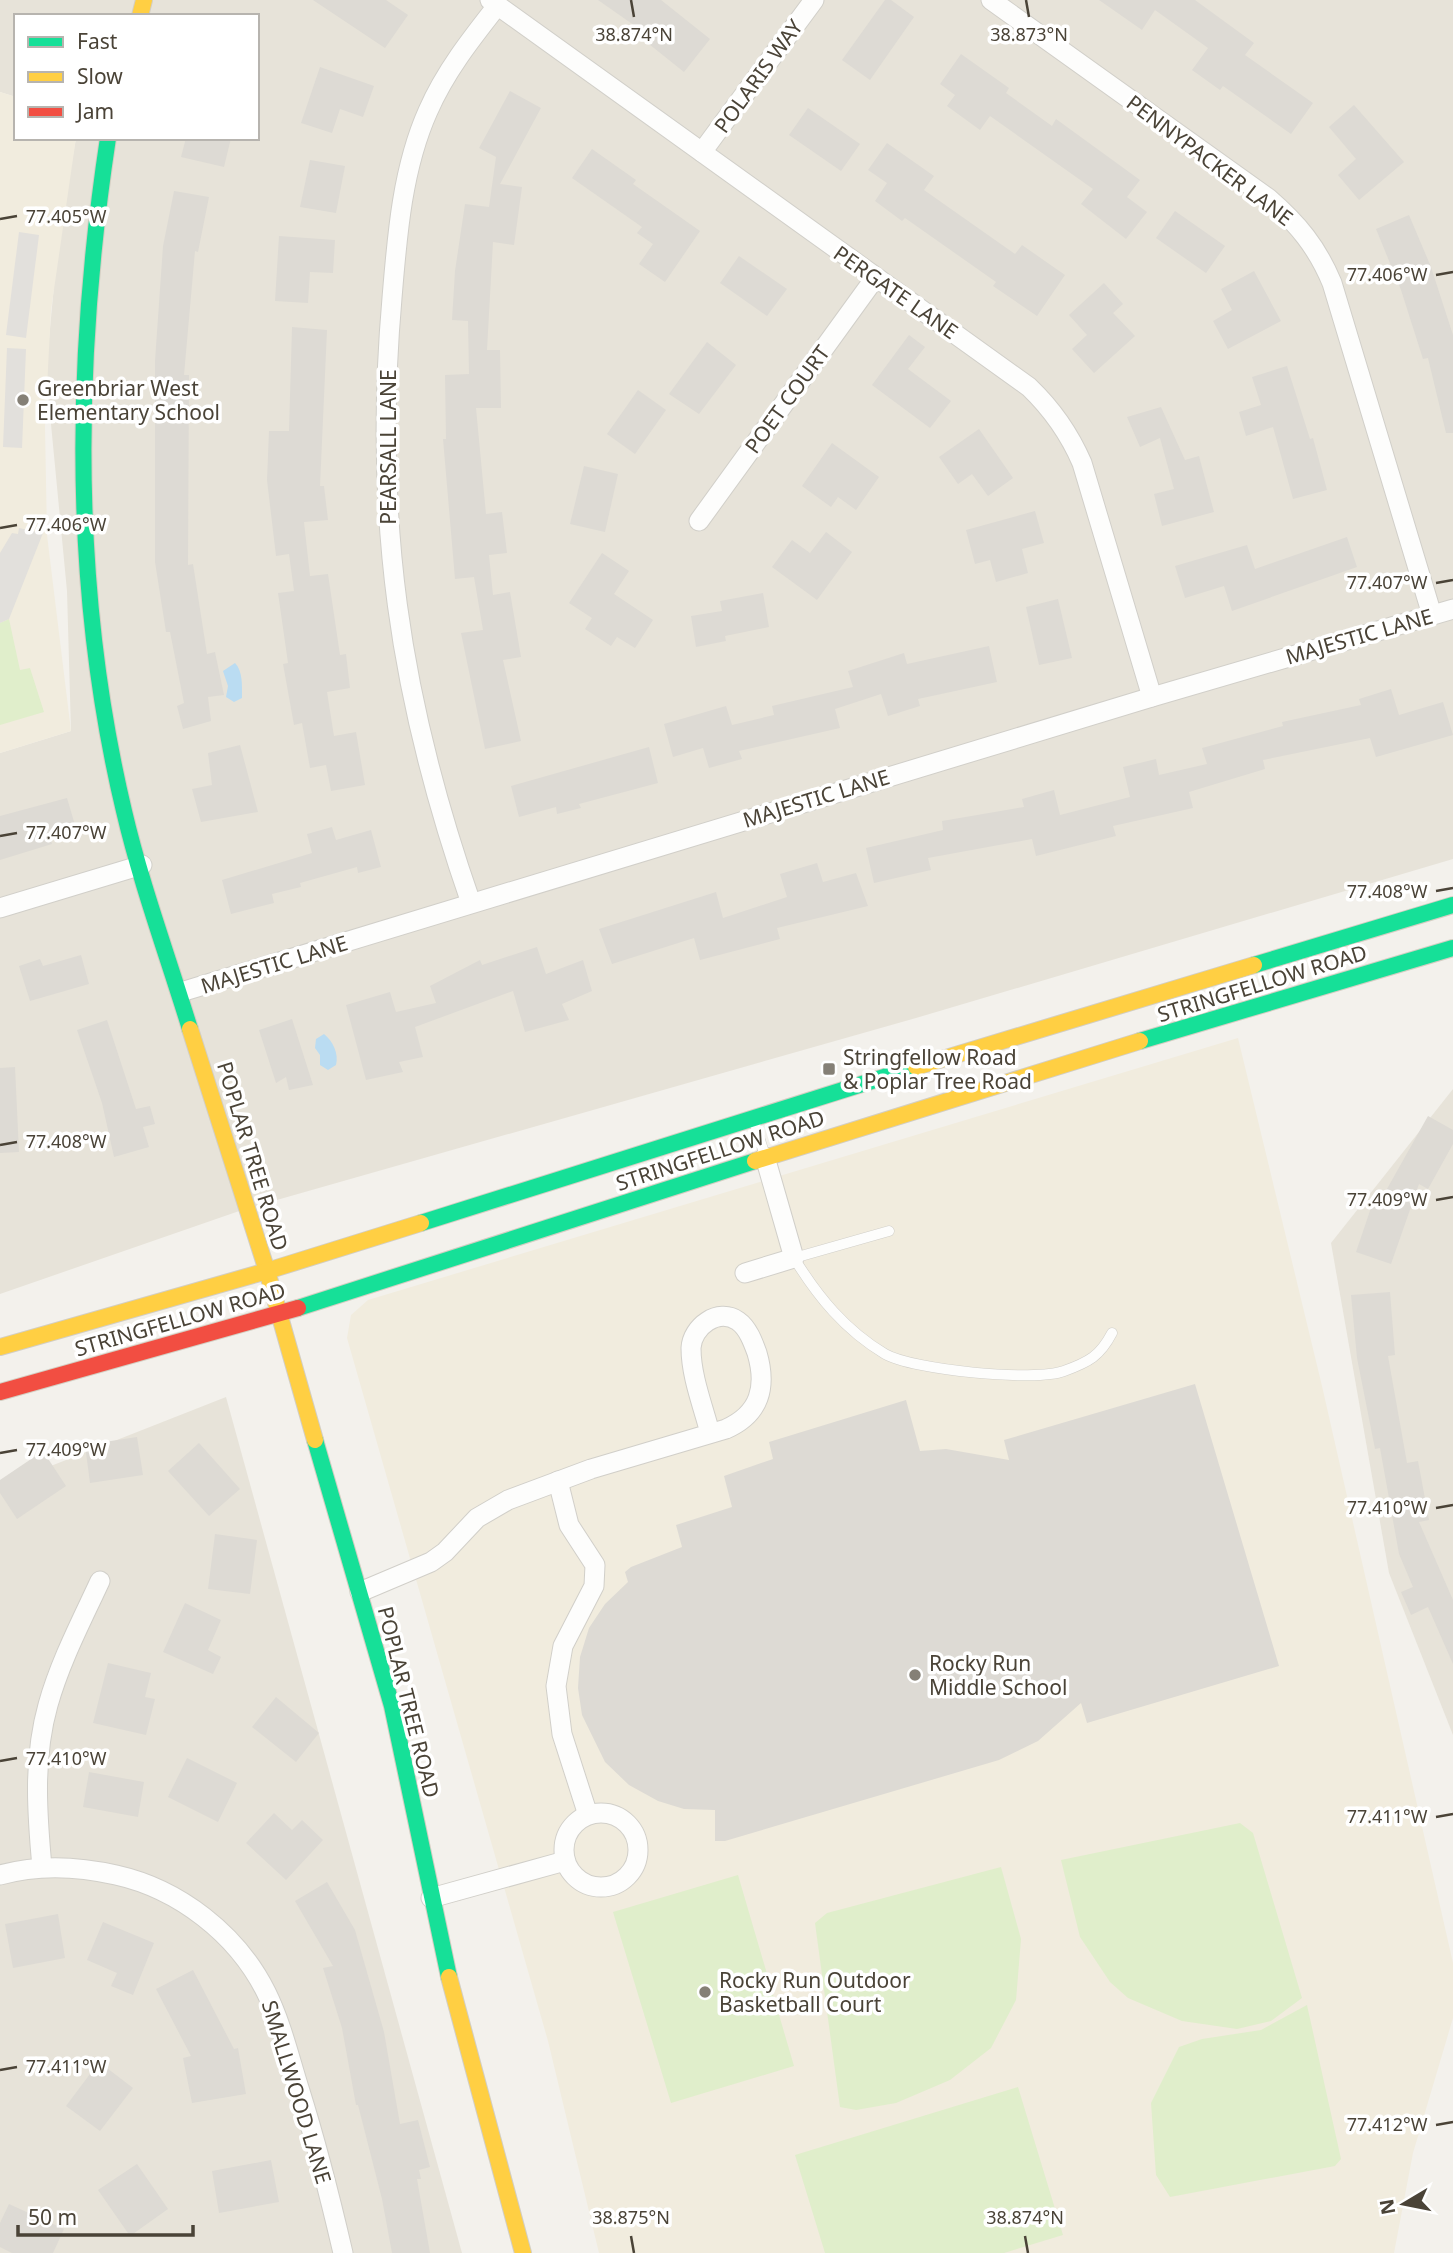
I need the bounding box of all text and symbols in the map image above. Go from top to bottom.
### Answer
legend [14,14,259,140]
street label: POLARIS WAY [707,14,809,138]
text: 38.874°N [595,22,673,46]
text: 38.873°N [990,22,1068,46]
text: Fast [77,27,118,55]
text: Slow [77,62,123,90]
street label: PENNYPACKER LANE [1121,88,1299,232]
text: Jam [75,97,114,125]
text: 77.405°W [26,204,107,228]
street label: PERGATE LANE [828,239,964,345]
text: 77.406°W [1347,262,1428,286]
street label: POET COURT [738,339,836,459]
street label: PEARSALL LANE [374,369,402,525]
place label: Greenbriar West Elementary School [37,374,220,426]
marker: Greenbriar West Elementary School [15,392,31,408]
text: 77.406°W [26,512,107,536]
text: 77.407°W [1347,570,1428,594]
street label: MAJESTIC LANE [1282,602,1436,670]
street label: MAJESTIC LANE [739,762,893,834]
text: 77.407°W [26,820,107,844]
text: 77.408°W [1347,879,1428,903]
street label: MAJESTIC LANE [197,928,351,1000]
street label: STRINGFELLOW ROAD [1154,938,1370,1028]
place label: Stringfellow Road & Poplar Tree Road [843,1043,1032,1095]
street label: POPLAR TREE ROAD [211,1058,295,1254]
marker: Stringfellow Road & Poplar Tree Road [821,1061,837,1077]
street label: STRINGFELLOW ROAD [612,1103,828,1197]
text: 77.408°W [26,1129,107,1153]
text: 77.409°W [1347,1187,1428,1211]
street label: STRINGFELLOW ROAD [71,1276,289,1362]
text: 77.409°W [26,1437,107,1461]
text: 77.410°W [1347,1495,1428,1519]
street label: POPLAR TREE ROAD [372,1603,446,1801]
place label: Rocky Run Middle School [929,1649,1067,1701]
marker: Rocky Run Middle School [907,1667,923,1683]
text: 77.410°W [26,1746,107,1770]
text: 77.411°W [1347,1804,1428,1828]
place label: Rocky Run Outdoor Basketball Court [719,1966,911,2018]
marker: Rocky Run Outdoor Basketball Court [697,1984,713,2000]
street label: SMALLWOOD LANE [256,1997,338,2187]
text: 77.411°W [26,2054,107,2078]
text: 77.412°W [1347,2112,1428,2136]
north arrow [1369,2169,1439,2239]
scale bar [18,2194,192,2238]
text: N [1373,2197,1401,2217]
text: 50 m [28,2203,77,2231]
text: 38.875°N [592,2205,670,2229]
text: 38.874°N [986,2205,1064,2229]

